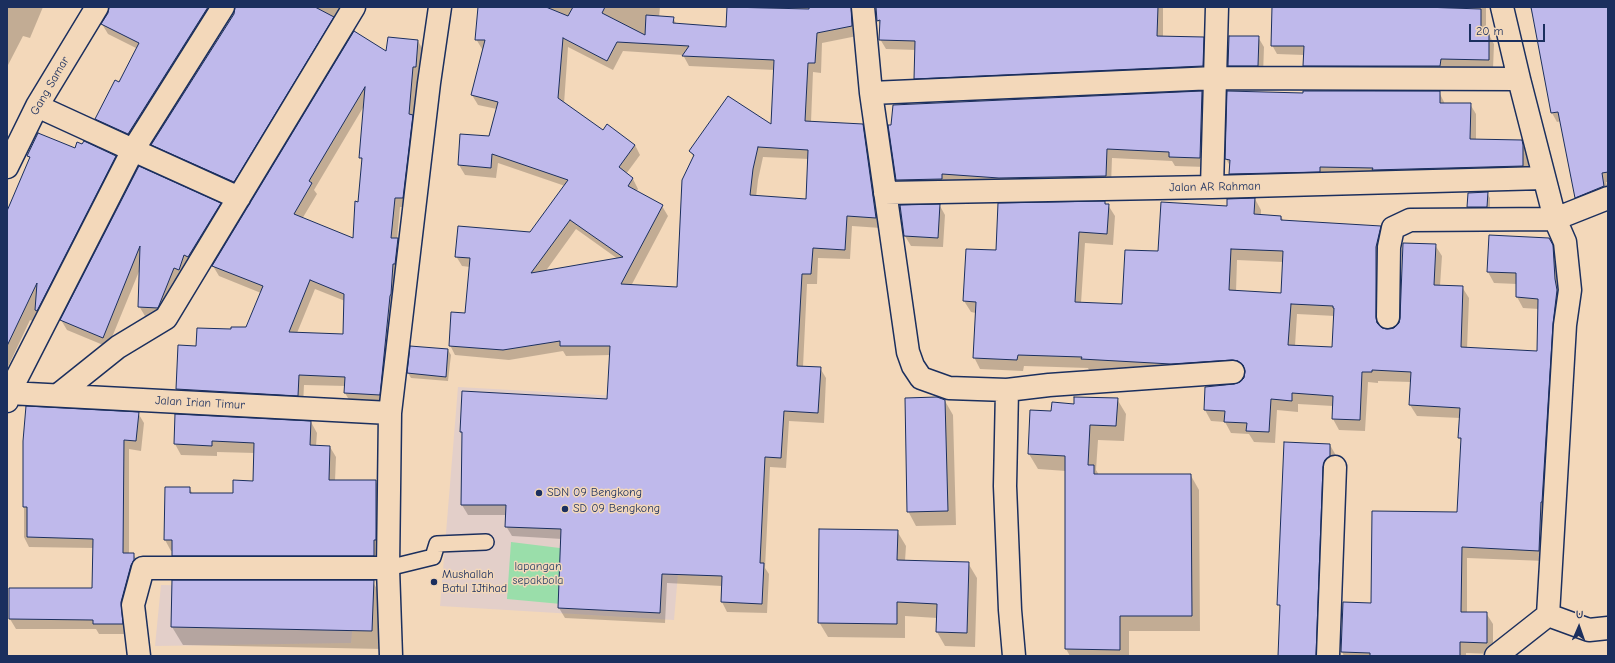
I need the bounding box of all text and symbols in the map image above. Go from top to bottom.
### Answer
scale bar [1471,16,1547,42]
text: 20 m [1476,24,1504,38]
street label: Gang Samar [27,54,73,118]
street label: Jalan AR Rahman [1169,179,1261,195]
street label: Jalan Irian Timur [155,393,245,413]
place label: SDN 09 Bengkong [547,486,642,500]
marker: SDN 09 Bengkong [534,488,544,498]
place label: SD 09 Bengkong [573,502,660,516]
marker: SD 09 Bengkong [560,504,570,514]
park label: lapangan sepakbola [513,560,563,588]
place label: Mushallah Batul IJtihad [442,568,507,596]
marker: Mushallah Batul IJtihad [429,577,439,587]
north arrow [1559,607,1599,647]
text: U [1576,608,1583,621]

